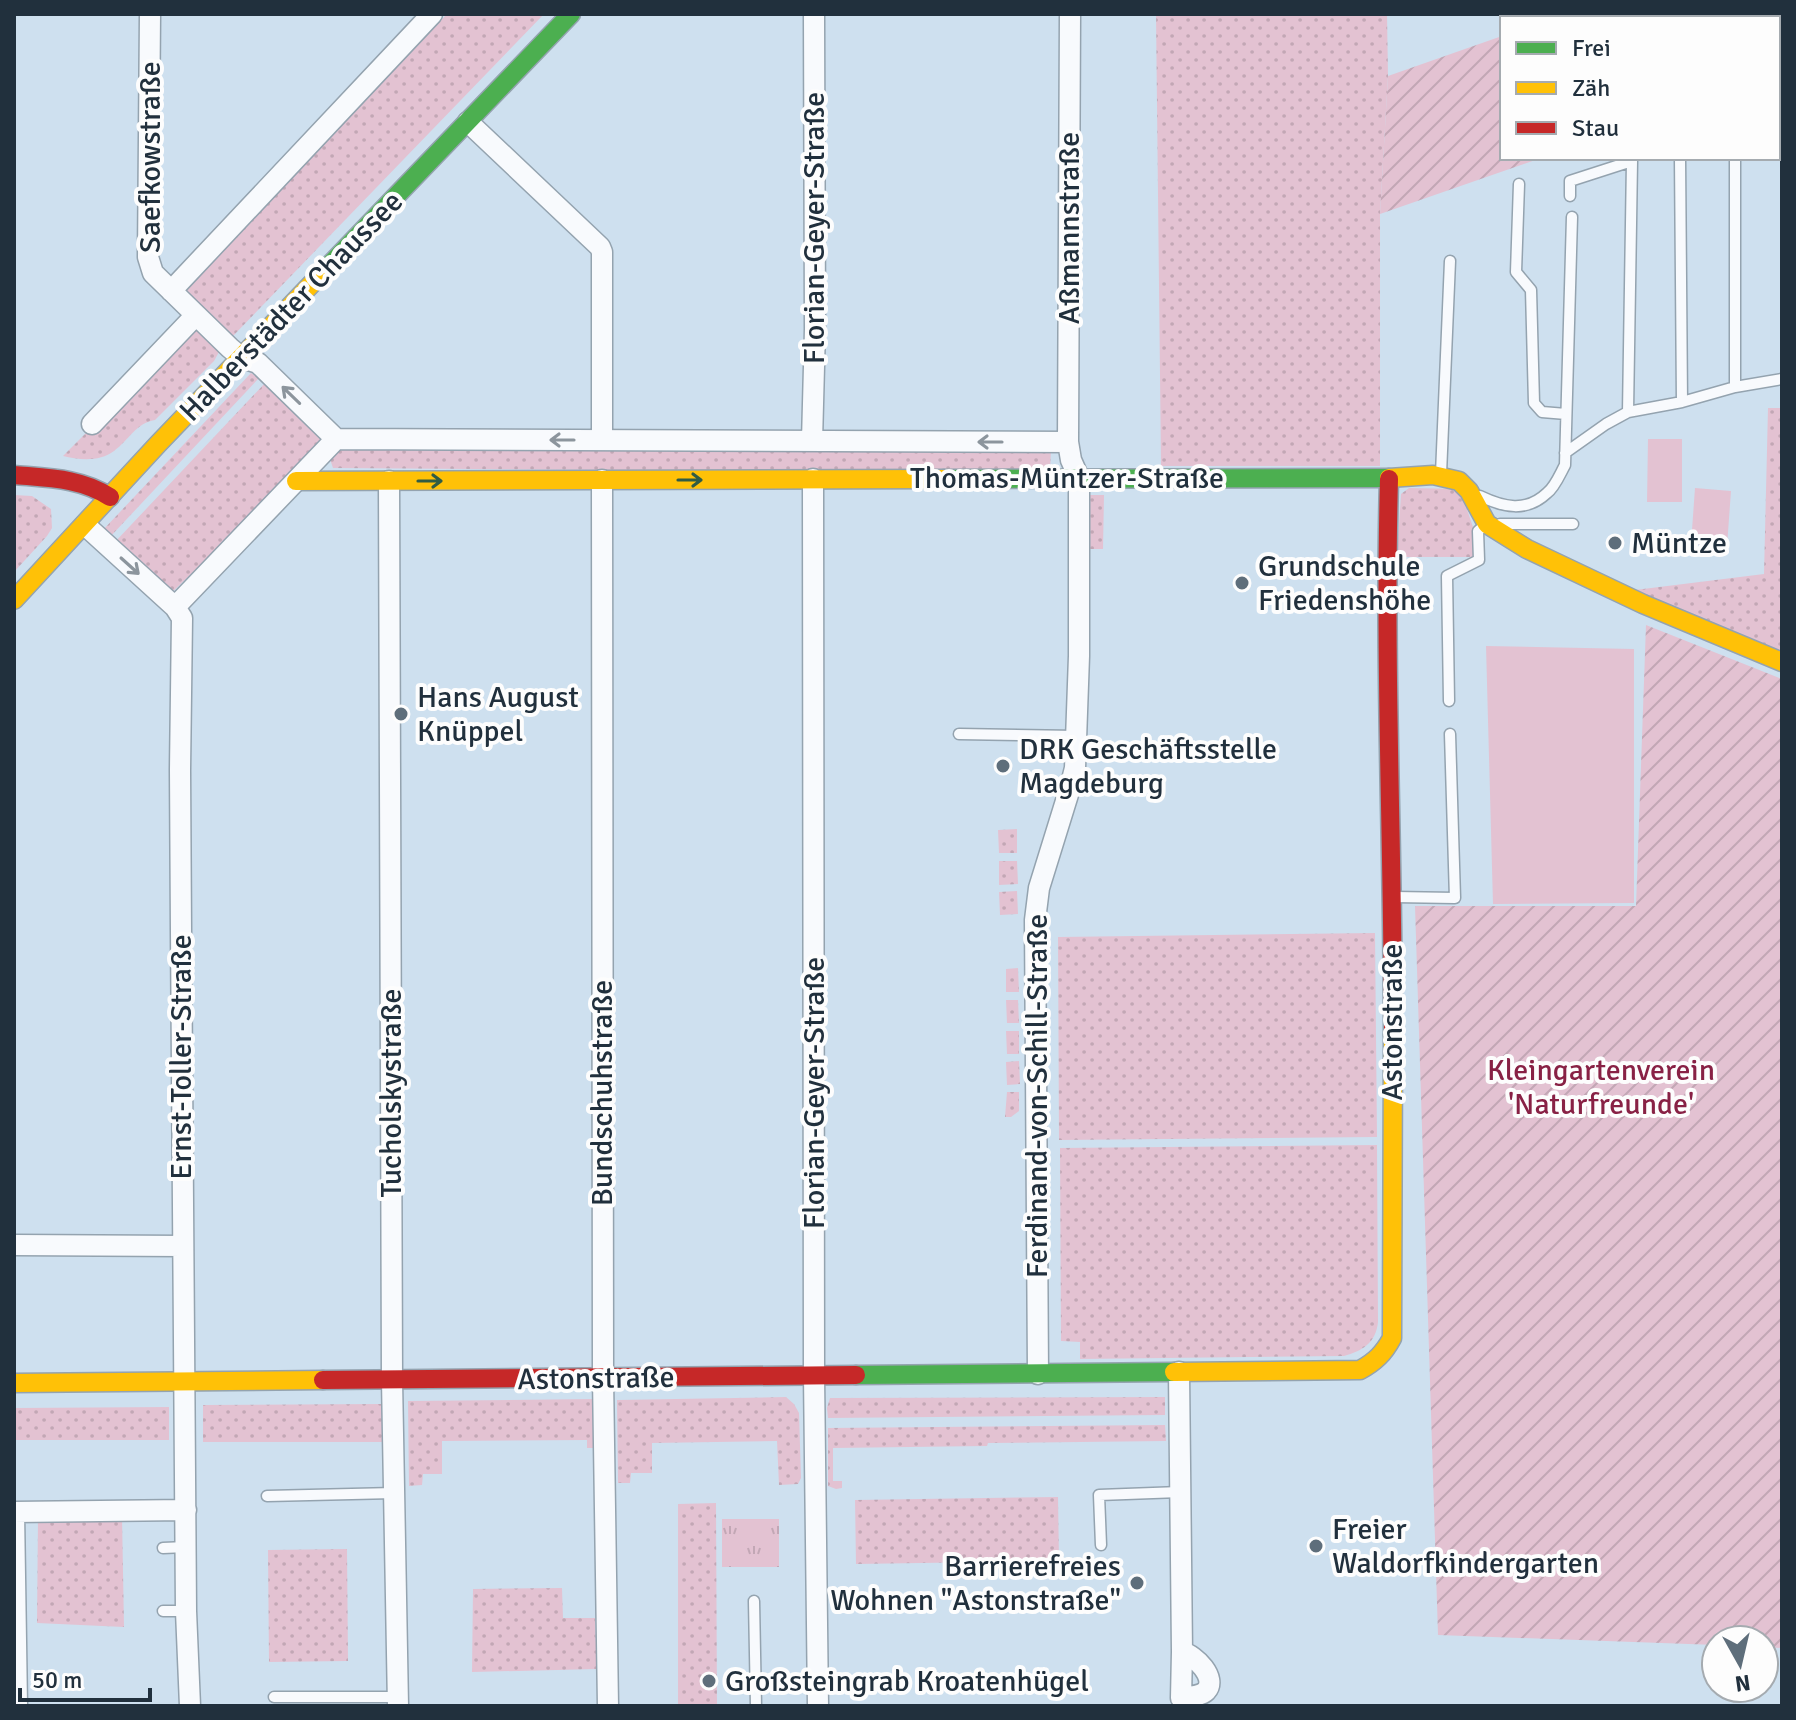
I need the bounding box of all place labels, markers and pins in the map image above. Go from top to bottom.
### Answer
place label: Müntze [1631,525,1727,562]
marker: Müntze [1606,534,1624,552]
place label: Grundschule Friedenshöhe [1258,548,1431,619]
marker: Grundschule Friedenshöhe [1233,574,1251,592]
place label: Hans August Knüppel [417,679,579,750]
marker: Hans August Knüppel [392,705,410,723]
place label: DRK Geschäftsstelle Magdeburg [1019,731,1277,802]
marker: DRK Geschäftsstelle Magdeburg [994,757,1012,775]
place label: Freier Waldorfkindergarten [1332,1511,1599,1582]
marker: Freier Waldorfkindergarten [1307,1537,1325,1555]
place label: Barrierefreies Wohnen "Astonstraße" [830,1548,1121,1619]
marker: Barrierefreies Wohnen "Astonstraße" [1128,1574,1146,1592]
place label: Großsteingrab Kroatenhügel [725,1663,1089,1700]
marker: Großsteingrab Kroatenhügel [700,1672,718,1690]

